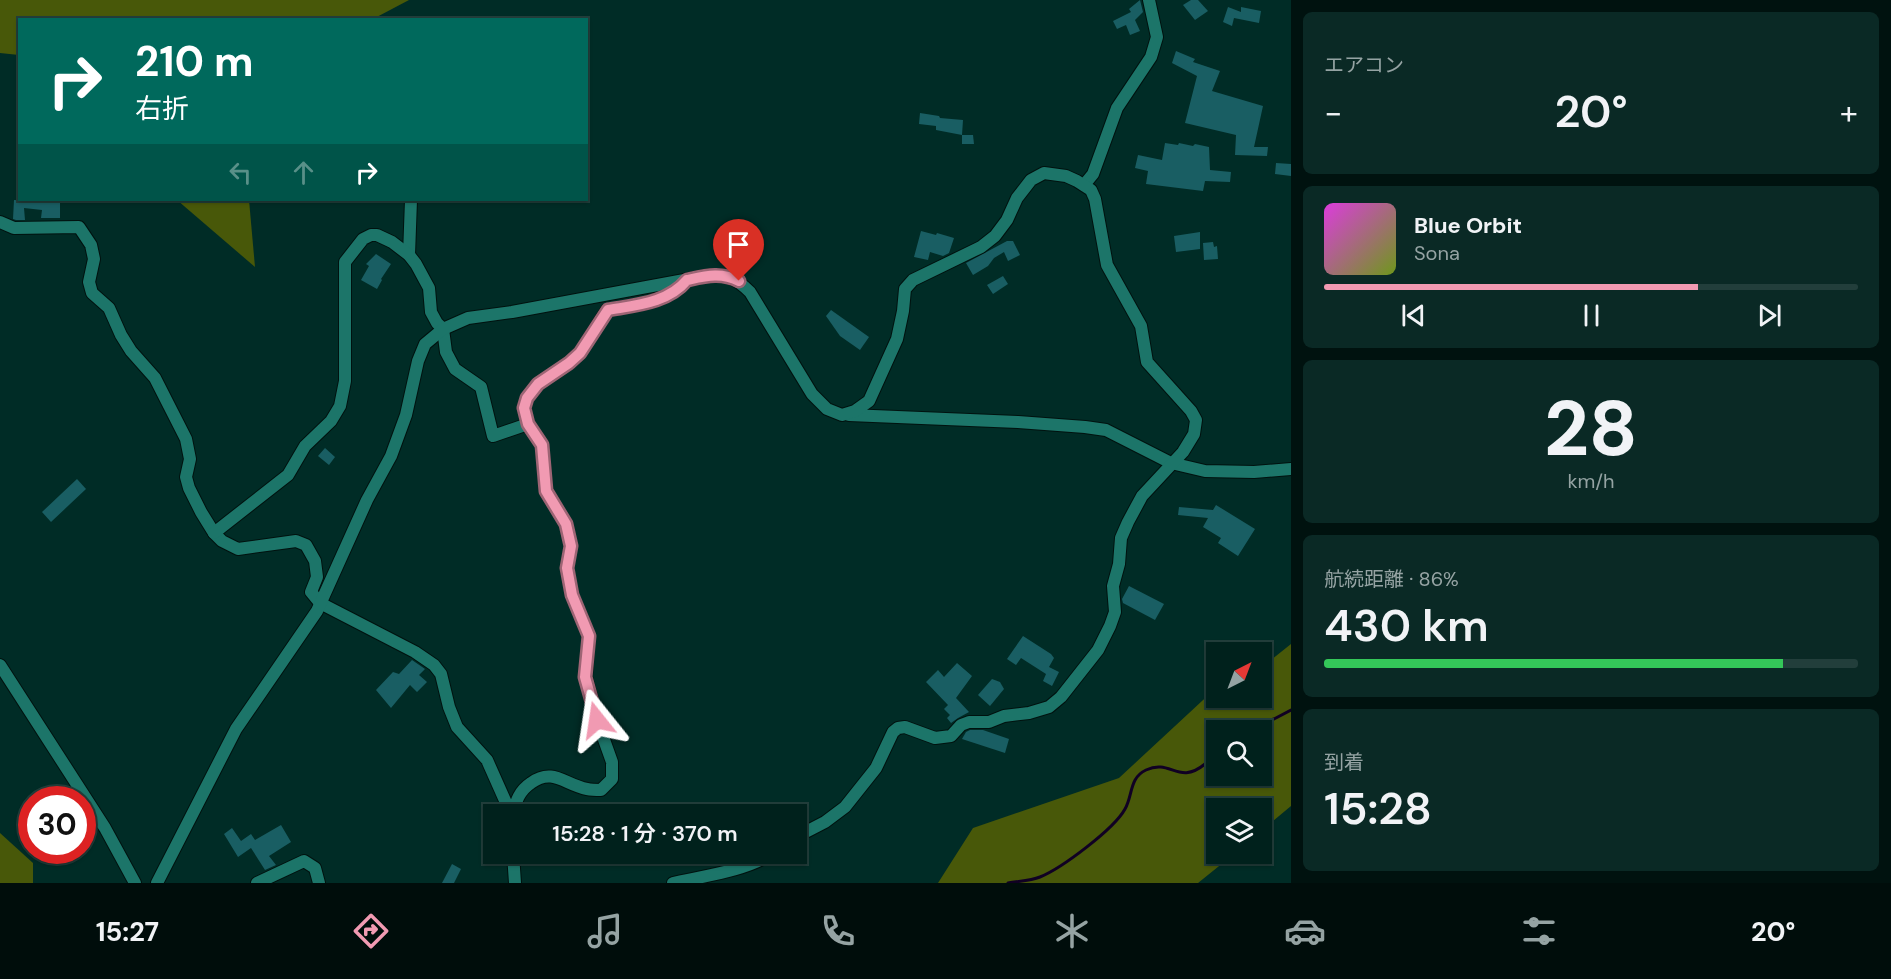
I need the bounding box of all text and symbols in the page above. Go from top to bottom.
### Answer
text: 210 m [135,34,253,89]
icon: right [36,42,114,120]
text: エアコン [1324,52,1404,78]
text: 20° [1554,82,1628,141]
text: 右折 [135,91,189,126]
text: − [1324,91,1342,134]
text: + [1840,91,1858,134]
icon: left [224,156,257,189]
icon: ahead [287,156,320,189]
icon: right [350,156,383,189]
text: Blue Orbit [1414,211,1522,240]
pin [713,219,764,281]
icon: arrive [722,228,755,261]
text: Sona [1414,240,1460,266]
icon: previous [1397,299,1430,332]
icon: pause [1575,299,1608,332]
icon: next [1753,299,1786,332]
text: 28 [1544,378,1638,479]
text: km/h [1567,468,1615,494]
text: 航続距離 · 86% [1324,566,1459,592]
text: 430 km [1324,596,1489,655]
north arrow [1206,642,1272,708]
map controls [1206,642,1272,864]
position arrow [565,688,629,752]
button: search [1206,720,1272,786]
text: 到着 [1324,749,1364,775]
text: 15:28 [1324,779,1432,838]
speed limit sign: 30 [18,786,96,864]
button: layers [1206,798,1272,864]
text: 15:28 · 1 分 · 370 m [552,819,738,848]
icon: directions [350,910,392,952]
icon: music [584,910,626,952]
icon: phone [817,910,859,952]
icon: climate [1051,910,1093,952]
icon: car [1284,910,1326,952]
icon: filters [1518,910,1560,952]
text: 15:27 [96,914,159,949]
text: 20° [1751,914,1795,949]

